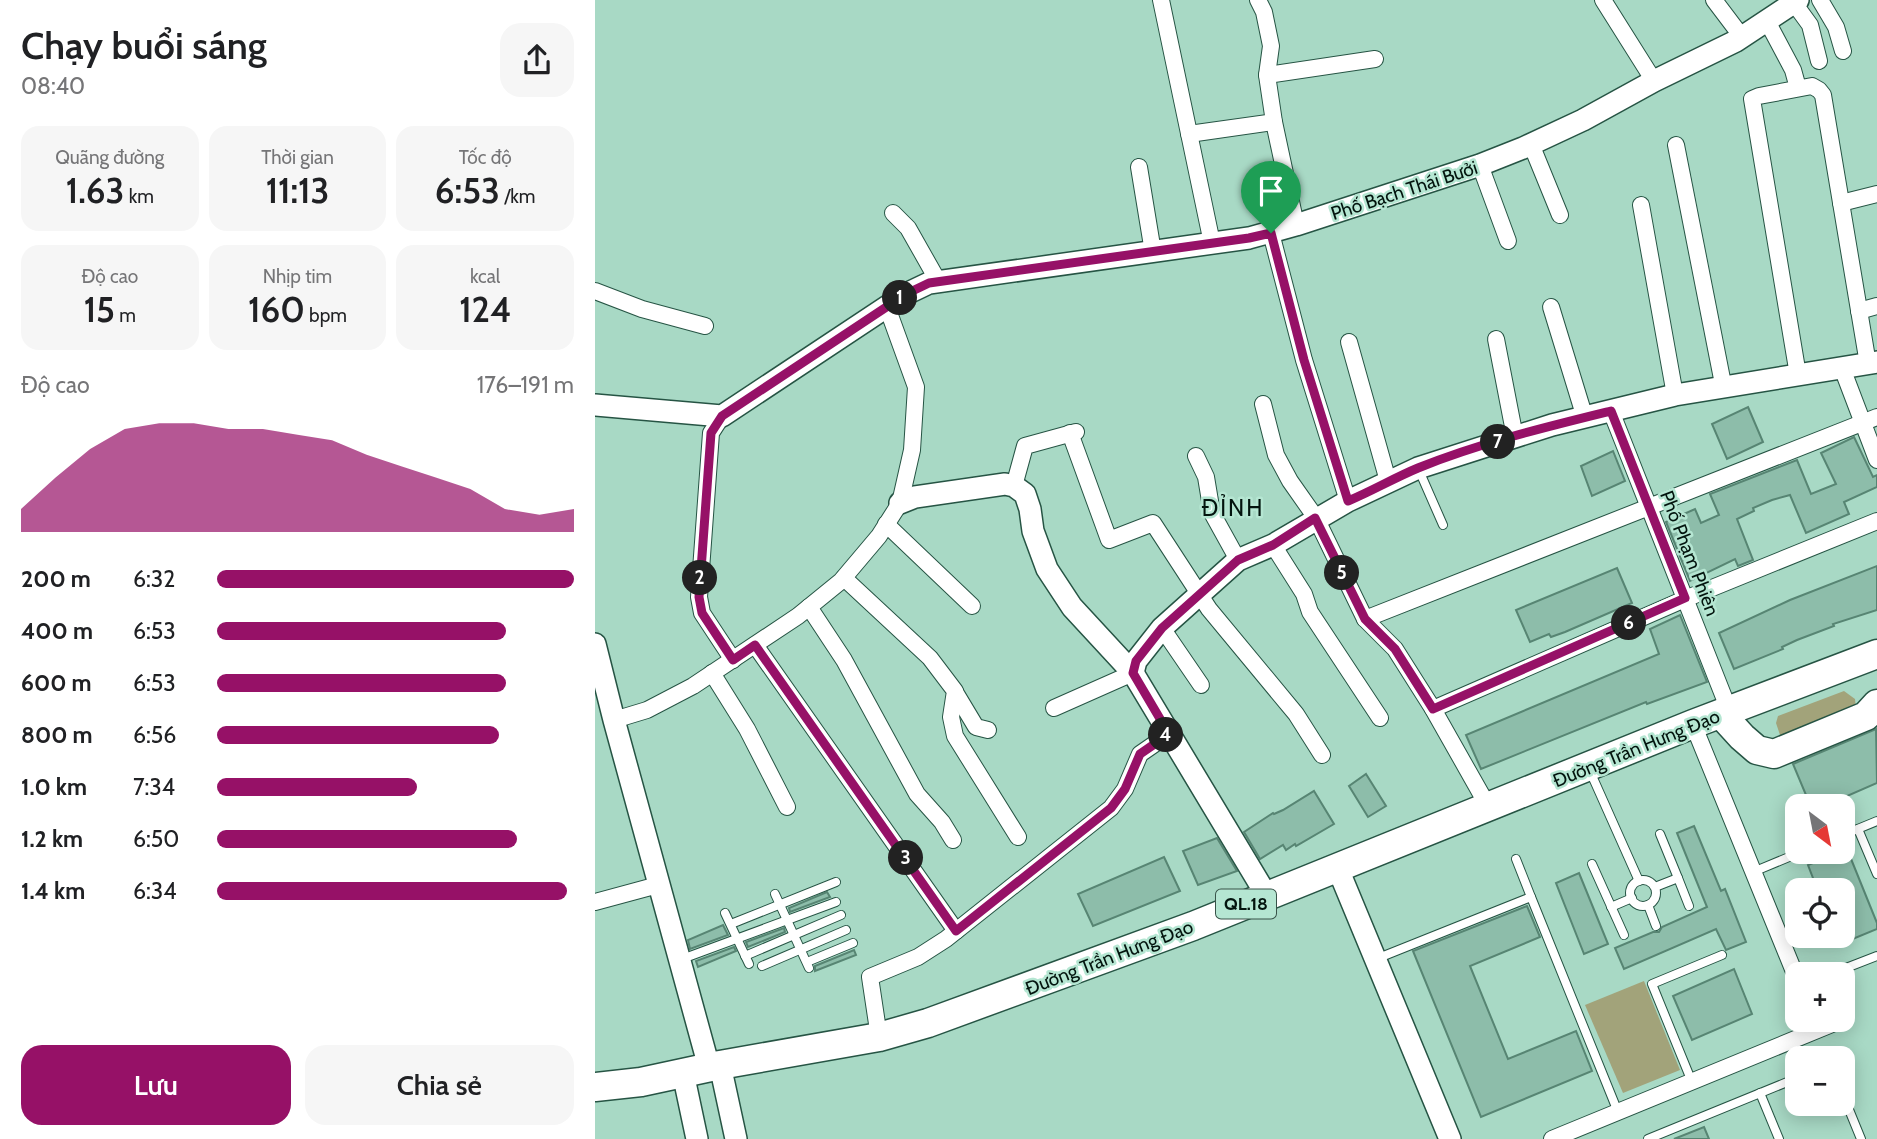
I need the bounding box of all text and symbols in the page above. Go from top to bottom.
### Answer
text: Chạy buổi sáng [21,22,267,69]
button: share [500,23,574,97]
text: 08:40 [21,72,85,100]
text: Quãng đường [55,146,164,169]
text: Thời gian [261,146,334,169]
text: Tốc độ [459,146,512,169]
street label: Phố Bạch Thái Bưởi [1328,156,1480,225]
pin [1241,161,1301,233]
text: 1.63 [66,169,124,212]
text: 11:13 [266,169,329,212]
text: 6:53 [435,169,500,212]
icon: arrive [1252,172,1290,210]
text: km [124,185,154,208]
text: /km [500,185,536,208]
text: Độ cao [81,265,138,288]
text: Nhịp tim [263,265,332,288]
text: kcal [470,265,500,288]
pin: 1 [883,280,917,316]
text: 1 [896,286,903,309]
text: 15 [84,288,115,331]
text: 160 [248,288,305,331]
text: 124 [459,288,511,331]
text: m [115,304,136,327]
text: bpm [305,304,347,327]
text: Độ cao [21,371,90,399]
text: 176–191 m [477,371,574,399]
pin: 7 [1481,424,1515,460]
text: 7 [1493,430,1502,453]
street label: Phố Phạm Phiên [1655,487,1724,619]
district label: ĐỈNH [1201,493,1265,522]
pin: 5 [1325,556,1359,590]
pin: 2 [683,560,717,596]
text: 5 [1336,561,1347,584]
text: 200 m [21,565,91,593]
text: 6:32 [133,565,175,593]
text: 2 [694,566,705,589]
pin: 6 [1611,606,1647,640]
text: 6 [1623,611,1634,634]
text: 400 m [21,617,93,645]
text: 6:53 [133,617,176,645]
text: 600 m [21,669,92,697]
text: 6:53 [133,669,176,697]
street label: Đường Trần Hưng Đạo [1549,704,1723,792]
pin: 4 [1149,718,1183,752]
text: 800 m [21,721,93,749]
text: 6:56 [133,721,176,749]
text: 4 [1160,723,1171,746]
text: 1.0 km [21,773,87,801]
text: 7:34 [133,773,175,801]
north arrow [1785,794,1855,864]
map controls [1785,794,1855,1116]
text: 1.2 km [21,825,83,853]
text: 6:50 [133,825,179,853]
pin: 3 [889,840,923,876]
text: 3 [900,846,911,869]
text: 1.4 km [21,877,85,905]
text: 6:34 [133,877,177,905]
button: locate [1785,878,1855,948]
road number: QL.18 [1216,890,1276,918]
street label: Đường Trần Hưng Đạo [1022,915,1196,1000]
button: + [1785,962,1855,1032]
button: Lưu [21,1045,291,1125]
button: Chia sẻ [305,1045,574,1125]
button: − [1785,1046,1855,1116]

